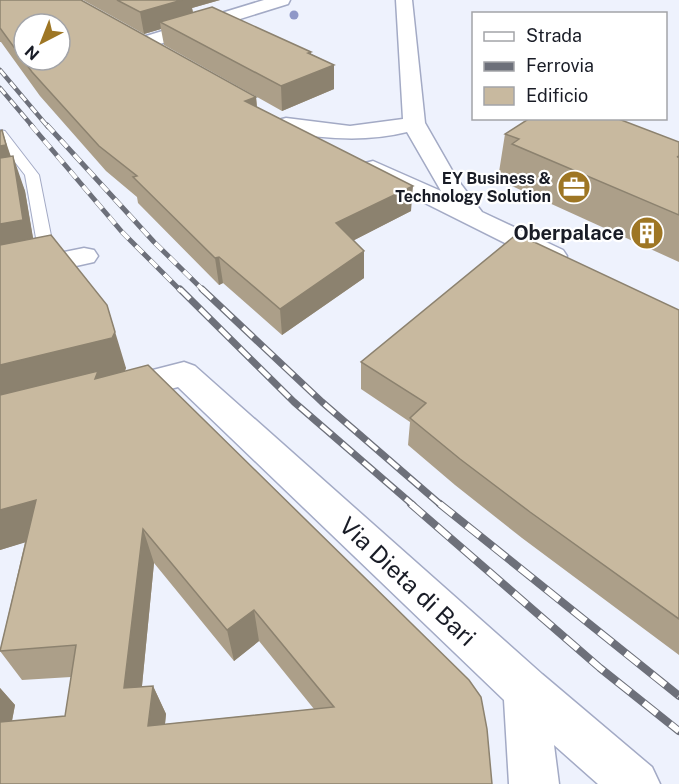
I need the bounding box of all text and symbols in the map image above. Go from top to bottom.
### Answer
north arrow [12,12,72,72]
legend [472,12,667,120]
text: Strada [526,25,582,46]
text: N [21,42,43,64]
text: Ferrovia [526,55,594,76]
text: Edificio [526,85,588,106]
place label: EY Business & Technology Solution [395,169,551,206]
office icon: EY Business & Technology Solution [556,169,592,205]
building icon: Oberpalace [629,215,665,251]
place label: Oberpalace [513,221,624,245]
street label: Via Dieta di Bari [334,511,482,651]

